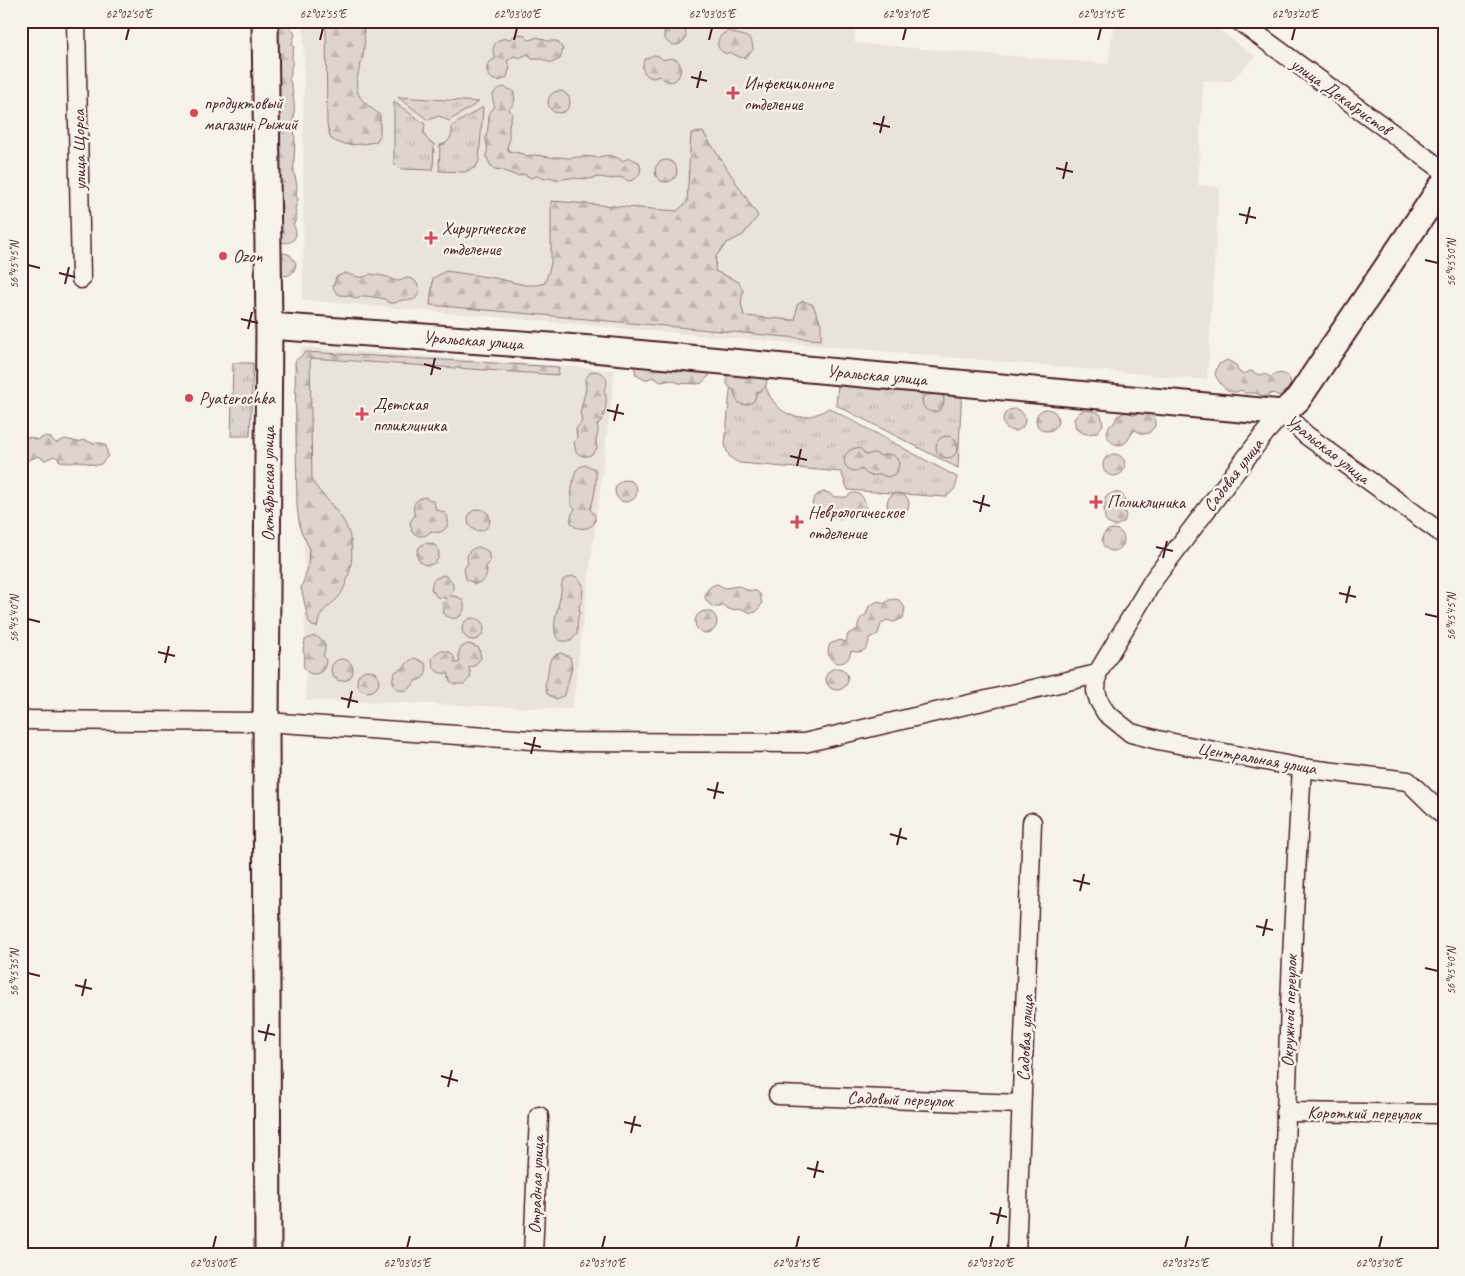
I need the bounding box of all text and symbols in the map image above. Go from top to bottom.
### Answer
text: 62°02'50"E [106,6,154,22]
text: 62°02'55"E [300,6,348,22]
text: 62°03'00"E [494,6,542,22]
text: 62°03'05"E [689,6,737,22]
text: 62°03'10"E [883,6,931,22]
text: 62°03'15"E [1078,6,1126,22]
text: 62°03'20"E [1272,6,1320,22]
street label: улица Декабристов [1286,52,1398,141]
place label: Инфекционное отделение [744,72,834,115]
marker: Инфекционное отделение [726,86,740,100]
place label: продуктовый магазин Рыжий [204,92,299,135]
marker: продуктовый магазин Рыжий [188,107,200,119]
street label: улица Щорса [67,108,91,192]
place label: Хирургическое отделение [442,217,526,260]
marker: Хирургическое отделение [424,231,438,245]
text: 56°45'50"N [1443,238,1459,287]
text: 56°45'45"N [6,240,22,289]
place label: Ozon [233,245,263,267]
marker: Ozon [217,250,229,262]
street label: Уральская улица [422,326,525,355]
street label: Уральская улица [826,360,929,390]
place label: Pyaterochka [199,387,276,409]
marker: Pyaterochka [183,392,195,404]
place label: Детская поликлиника [373,393,448,436]
marker: Детская поликлиника [355,407,369,421]
street label: Уральская улица [1282,410,1375,489]
street label: Октябрьская улица [257,425,279,542]
street label: Садовая улица [1198,433,1268,516]
place label: Поликлиника [1107,491,1187,513]
marker: Поликлиника [1089,495,1103,509]
place label: Неврологическое отделение [808,501,905,544]
marker: Неврологическое отделение [790,515,804,529]
text: 56°45'45"N [1443,592,1459,641]
text: 56°45'40"N [6,594,22,643]
street label: Центральная улица [1196,737,1319,779]
text: 56°45'40"N [1443,946,1459,995]
text: 56°45'35"N [6,948,22,997]
street label: Окружной переулок [1276,952,1302,1067]
street label: Садовая улица [1012,993,1038,1082]
street label: Садовый переулок [847,1086,956,1112]
street label: Короткий переулок [1307,1101,1423,1125]
street label: Отрадная улица [523,1134,549,1234]
text: 62°03'00"E [190,1255,238,1271]
text: 62°03'05"E [384,1255,432,1271]
text: 62°03'10"E [579,1255,627,1271]
text: 62°03'15"E [773,1255,821,1271]
text: 62°03'20"E [967,1255,1015,1271]
text: 62°03'25"E [1162,1255,1210,1271]
text: 62°03'30"E [1356,1255,1404,1271]

